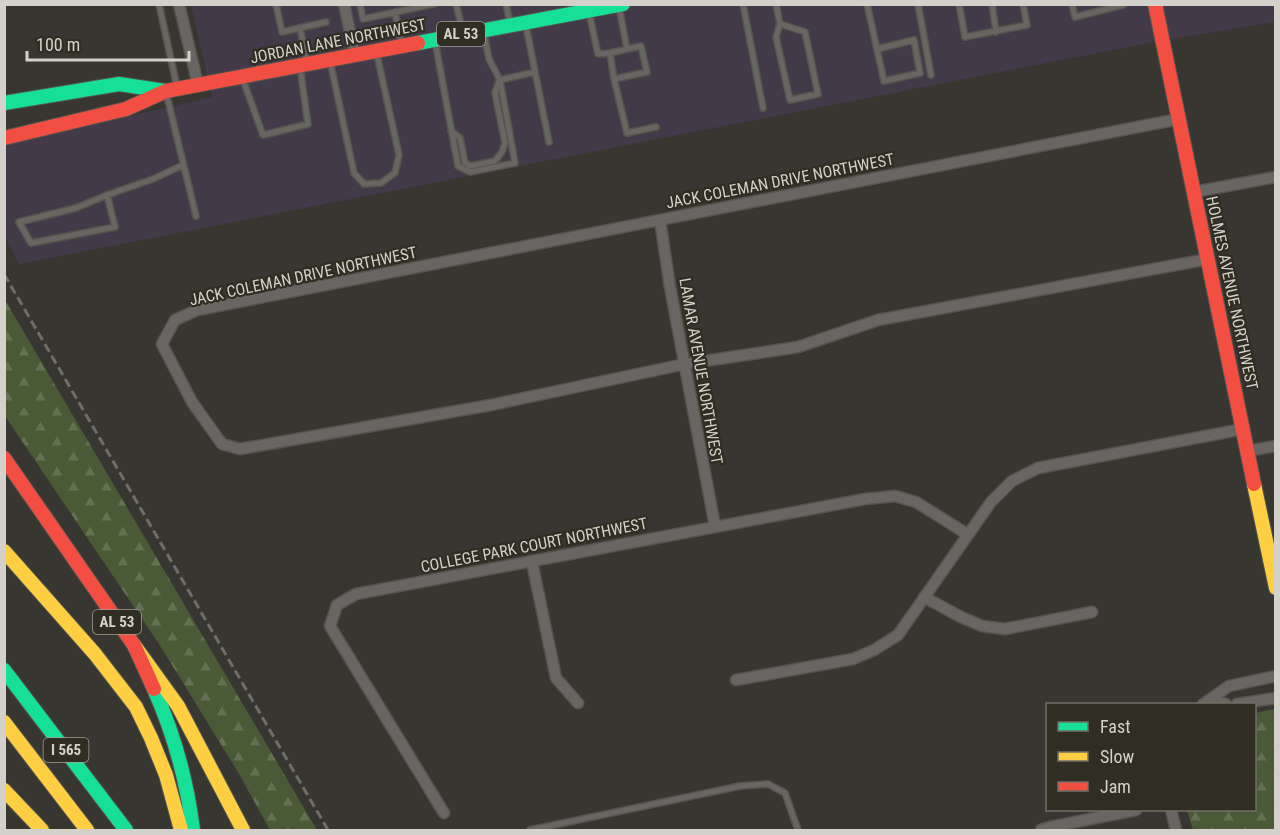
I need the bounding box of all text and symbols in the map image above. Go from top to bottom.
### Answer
street label: JORDAN LANE NORTHWEST [249,15,427,67]
road number: AL 53 [437,22,485,46]
scale bar [27,24,189,62]
text: 100 m [36,34,80,55]
street label: JACK COLEMAN DRIVE NORTHWEST [664,150,896,212]
street label: HOLMES AVENUE NORTHWEST [1202,194,1262,392]
street label: JACK COLEMAN DRIVE NORTHWEST [188,243,418,309]
street label: LAMAR AVENUE NORTHWEST [675,276,727,466]
street label: COLLEGE PARK COURT NORTHWEST [419,514,649,576]
road number: AL 53 [93,610,141,634]
legend [1046,703,1256,811]
text: Fast [1100,716,1131,737]
road number: I 565 [44,738,88,762]
text: Slow [1100,746,1135,767]
text: Jam [1100,776,1131,797]

